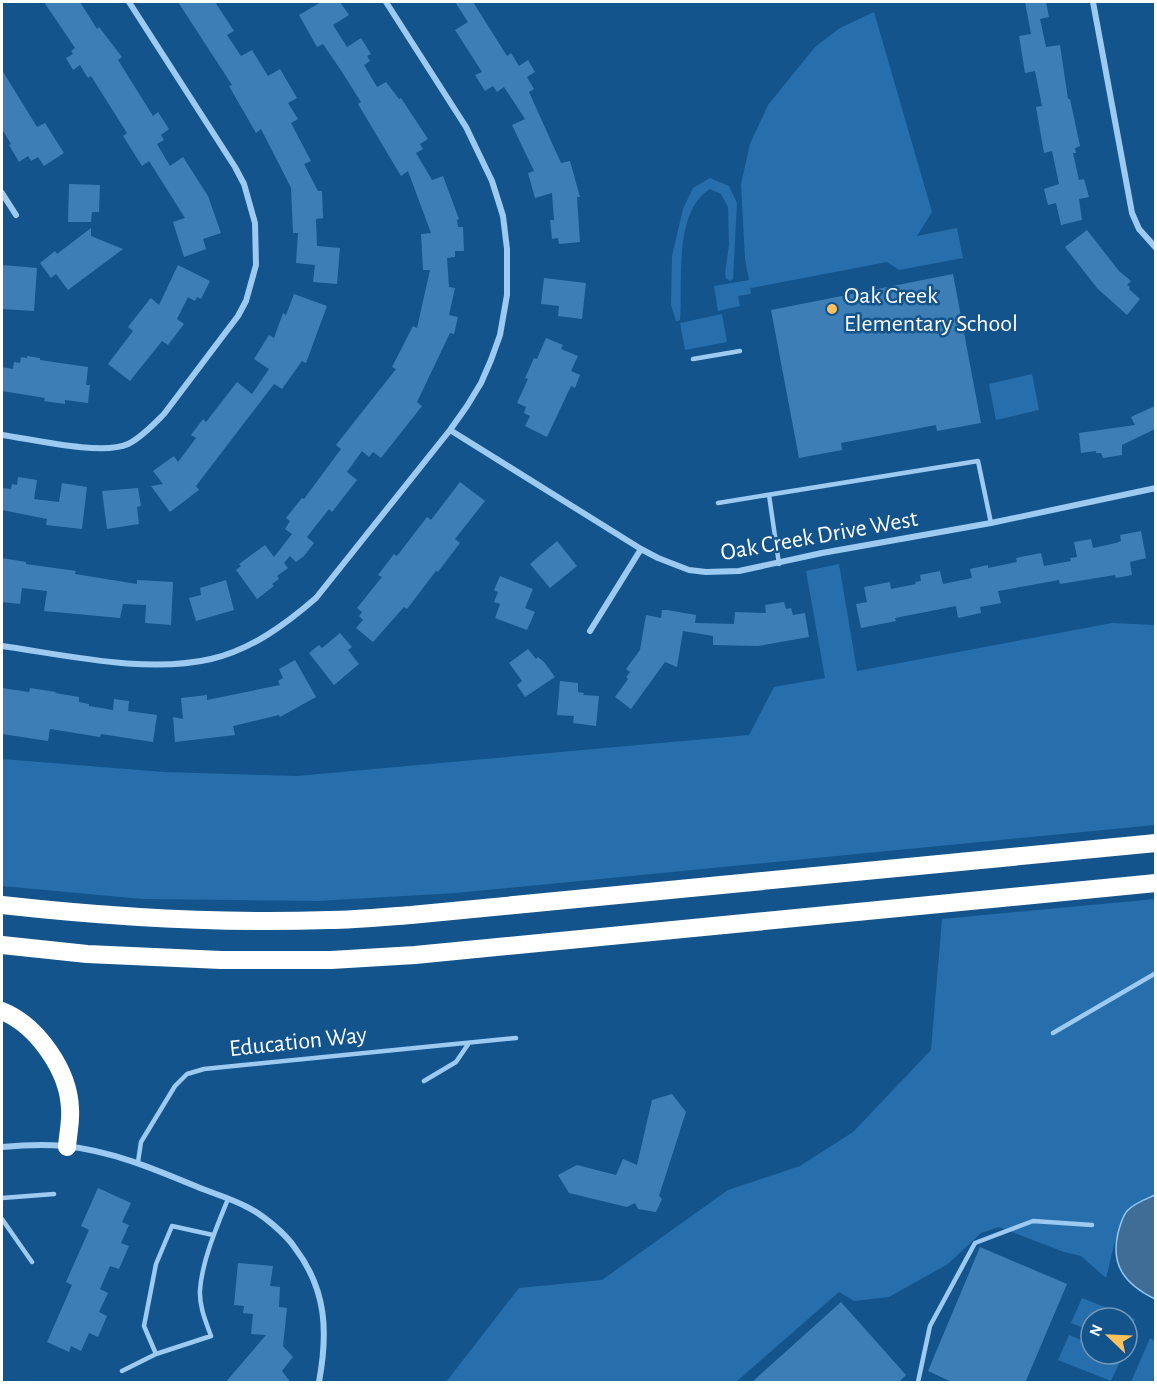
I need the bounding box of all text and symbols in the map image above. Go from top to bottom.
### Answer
place label: Oak Creek Elementary School [844,284,1018,336]
marker: Oak Creek Elementary School [825,302,839,316]
street label: Oak Creek Drive West [719,507,920,565]
street label: Education Way [228,1023,368,1061]
north arrow [1079,1306,1139,1366]
text: N [1087,1322,1106,1339]

